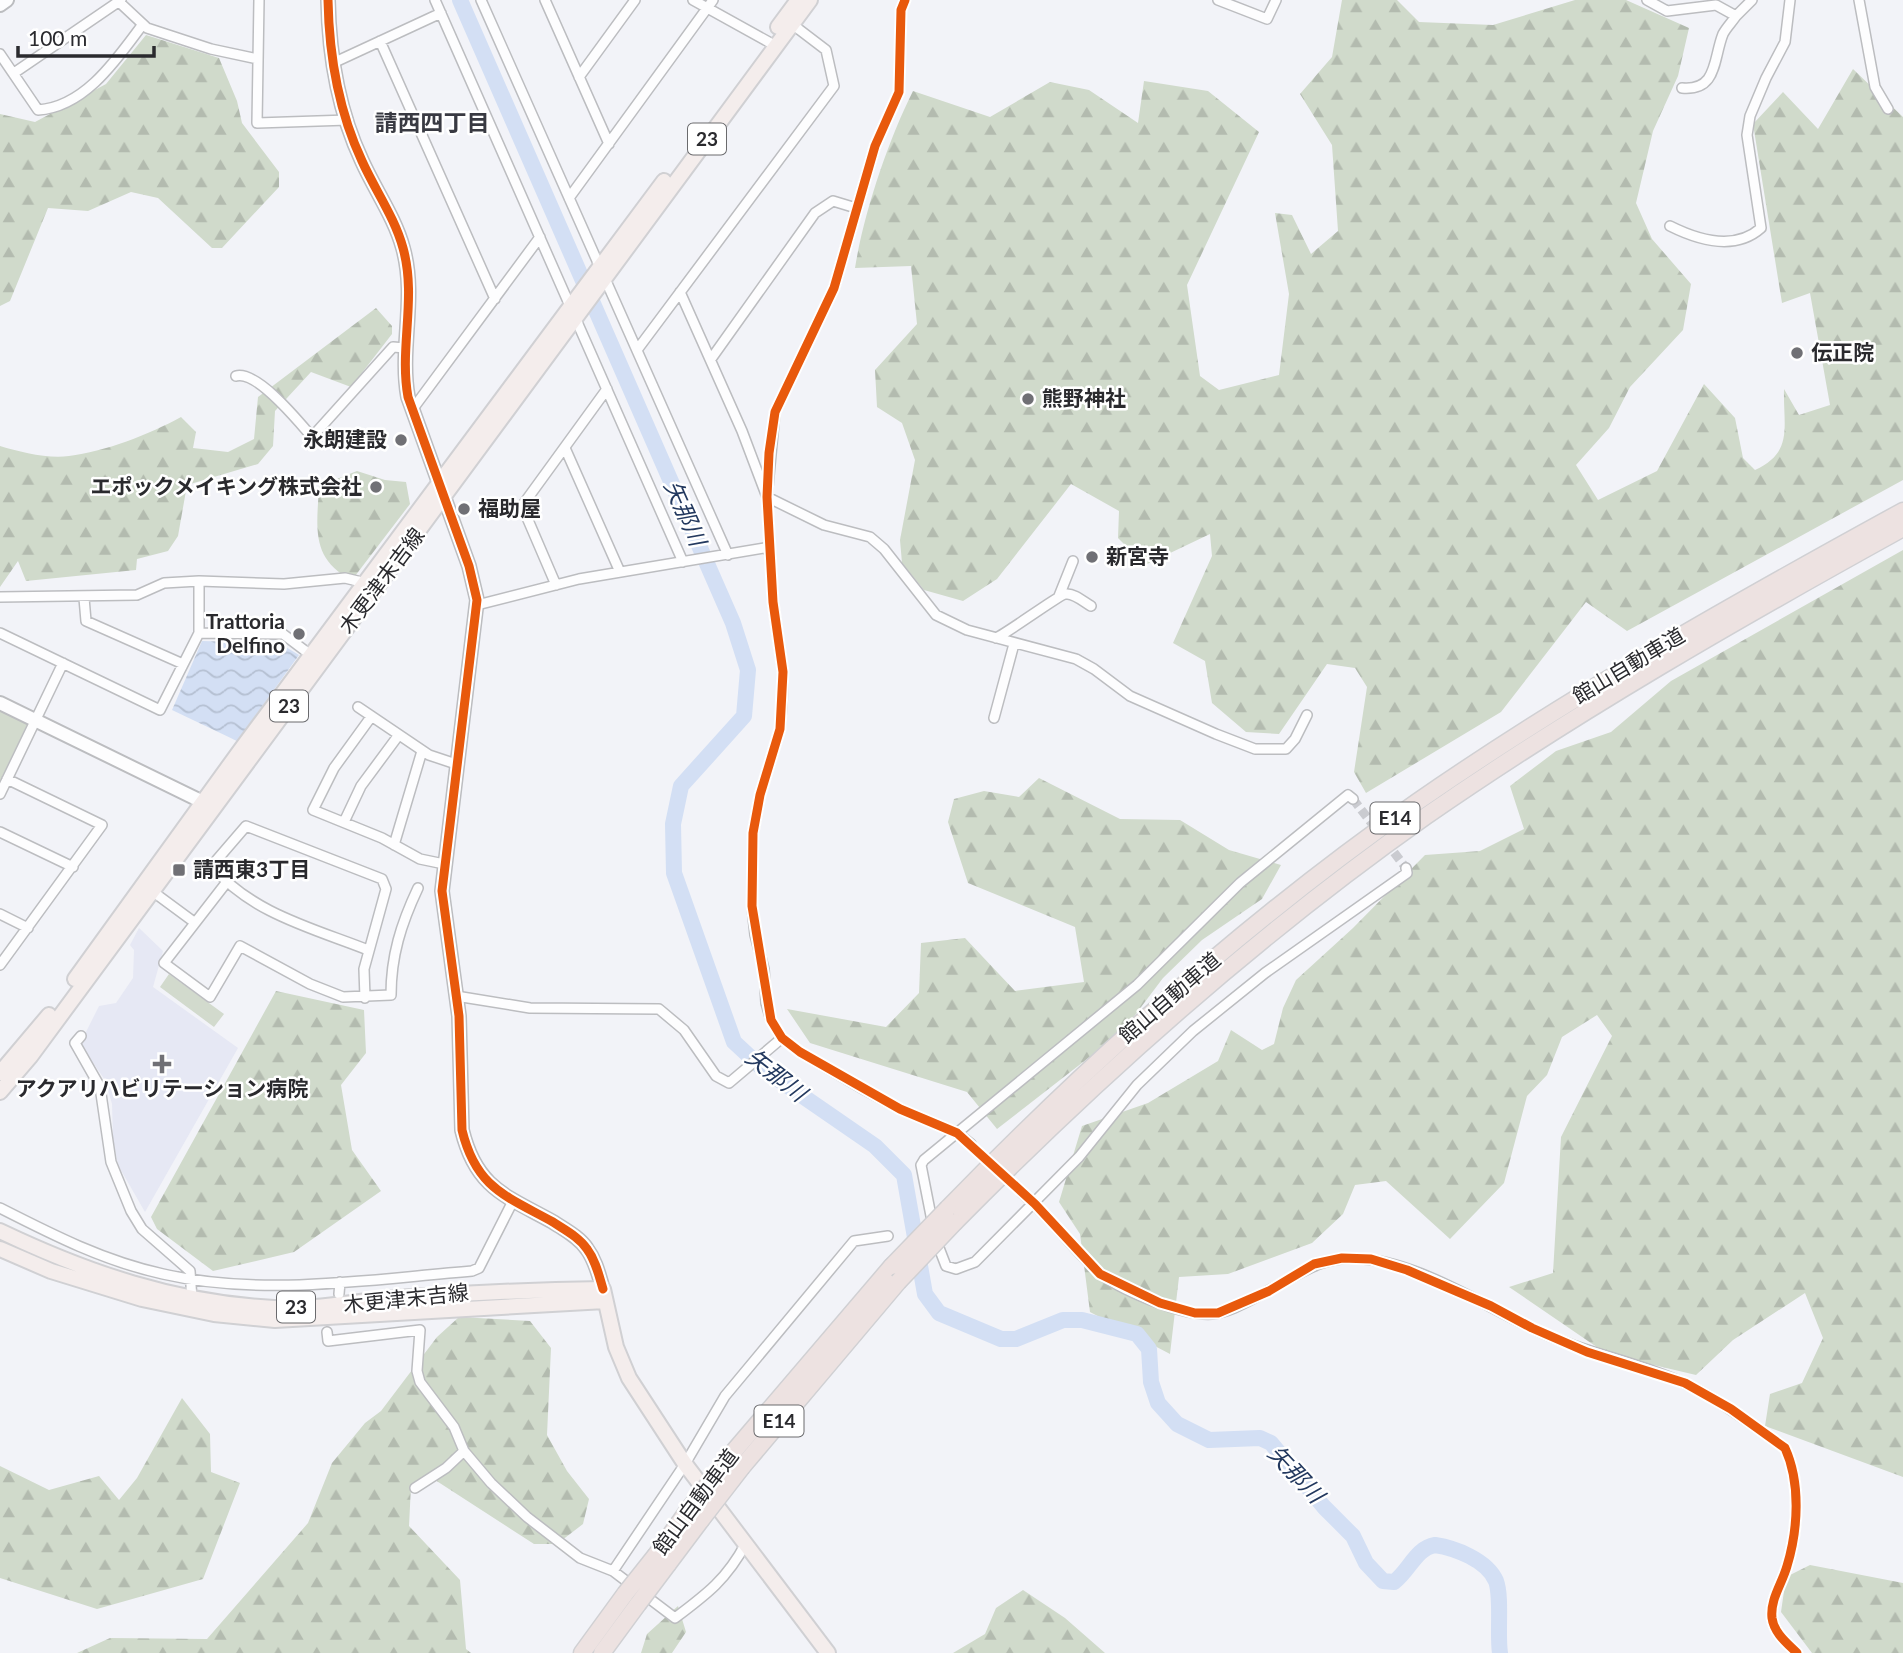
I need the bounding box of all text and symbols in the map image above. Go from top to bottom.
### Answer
scale bar [18,14,154,58]
text: 100 m [28,25,87,50]
district label: 請西四丁目 [375,108,490,136]
road number: 23 [688,124,726,154]
place label: 伝正院 [1811,339,1874,364]
marker: 伝正院 [1789,345,1805,361]
place label: 熊野神社 [1042,385,1126,410]
marker: 熊野神社 [1020,391,1036,407]
place label: 永朗建設 [303,426,387,451]
marker: 永朗建設 [393,432,409,448]
place label: エポックメイキング株式会社 [90,473,362,498]
water label: 矢那川 [659,475,714,553]
marker: エポックメイキング株式会社 [368,479,384,495]
place label: 福助屋 [478,495,541,520]
marker: 福助屋 [456,501,472,517]
street label: 木更津末吉線 [333,522,429,638]
place label: 新宮寺 [1106,543,1169,568]
marker: 新宮寺 [1084,549,1100,565]
place label: Trattoria Delfino [206,608,285,657]
street label: 館山自動車道 [1568,622,1689,708]
marker: Trattoria Delfino [291,626,307,642]
road number: 23 [270,691,308,722]
road number: E14 [1370,803,1420,834]
place label: 請西東3丁目 [193,856,310,881]
marker: 請西東3丁目 [171,862,187,878]
street label: 館山自動車道 [1113,946,1225,1048]
water label: 矢那川 [741,1042,815,1108]
marker: アクアリハビリテーション病院 [152,1054,172,1074]
place label: アクアリハビリテーション病院 [16,1075,308,1100]
street label: 木更津末吉線 [342,1278,470,1317]
road number: 23 [277,1292,315,1322]
road number: E14 [754,1406,804,1436]
water label: 矢那川 [1263,1439,1333,1510]
street label: 館山自動車道 [647,1443,743,1559]

